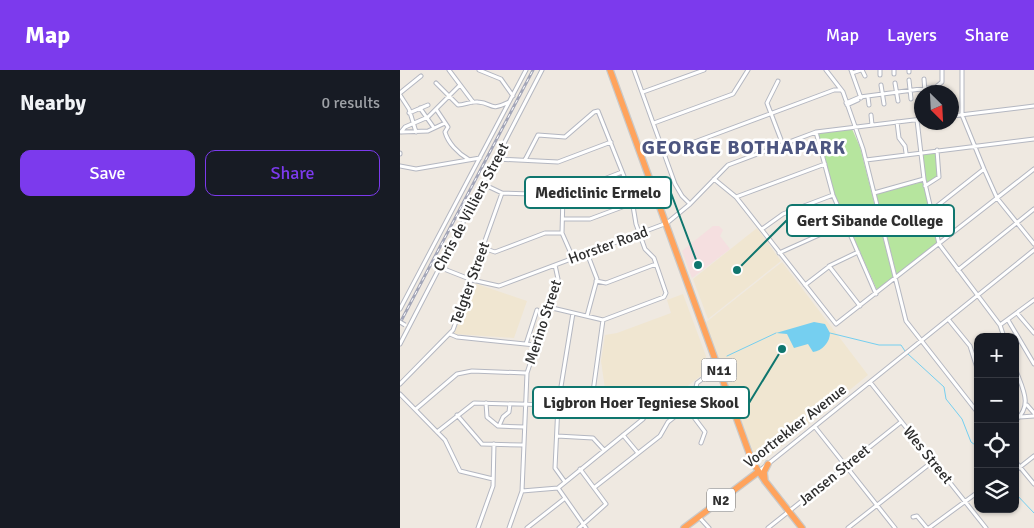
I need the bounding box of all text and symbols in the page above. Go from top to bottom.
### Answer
text: Map [25,20,70,50]
text: Map [826,24,859,46]
text: Layers [887,24,937,46]
text: Share [965,24,1009,46]
north arrow [914,85,959,130]
text: Nearby [20,90,86,116]
text: 0 results [321,93,380,113]
district label: GEORGE BOTHAPARK [642,135,846,160]
street label: Chris de Villiers Street [429,140,513,274]
button: Save [20,150,195,196]
button: Share [205,150,380,196]
callout: Mediclinic Ermelo [525,177,671,208]
text: Mediclinic Ermelo [535,183,661,203]
callout: Gert Sibande College [787,205,954,236]
text: Gert Sibande College [797,211,943,231]
street label: Horster Road [566,222,650,268]
street label: Telgter Street [447,239,493,327]
street label: Merino Street [521,277,565,367]
map controls [974,333,1019,513]
button: + [974,333,1019,378]
road number: N11 [702,358,736,382]
button: − [974,378,1019,423]
street label: Voortrekker Avenue [740,380,850,472]
callout: Ligbron Hoer Tegniese Skool [533,387,749,418]
text: Ligbron Hoer Tegniese Skool [543,393,739,413]
street label: Wes Street [899,423,957,487]
button: locate [974,423,1019,468]
street label: Jansen Street [795,441,873,509]
button: layers [974,468,1019,513]
road number: N2 [707,488,735,512]

